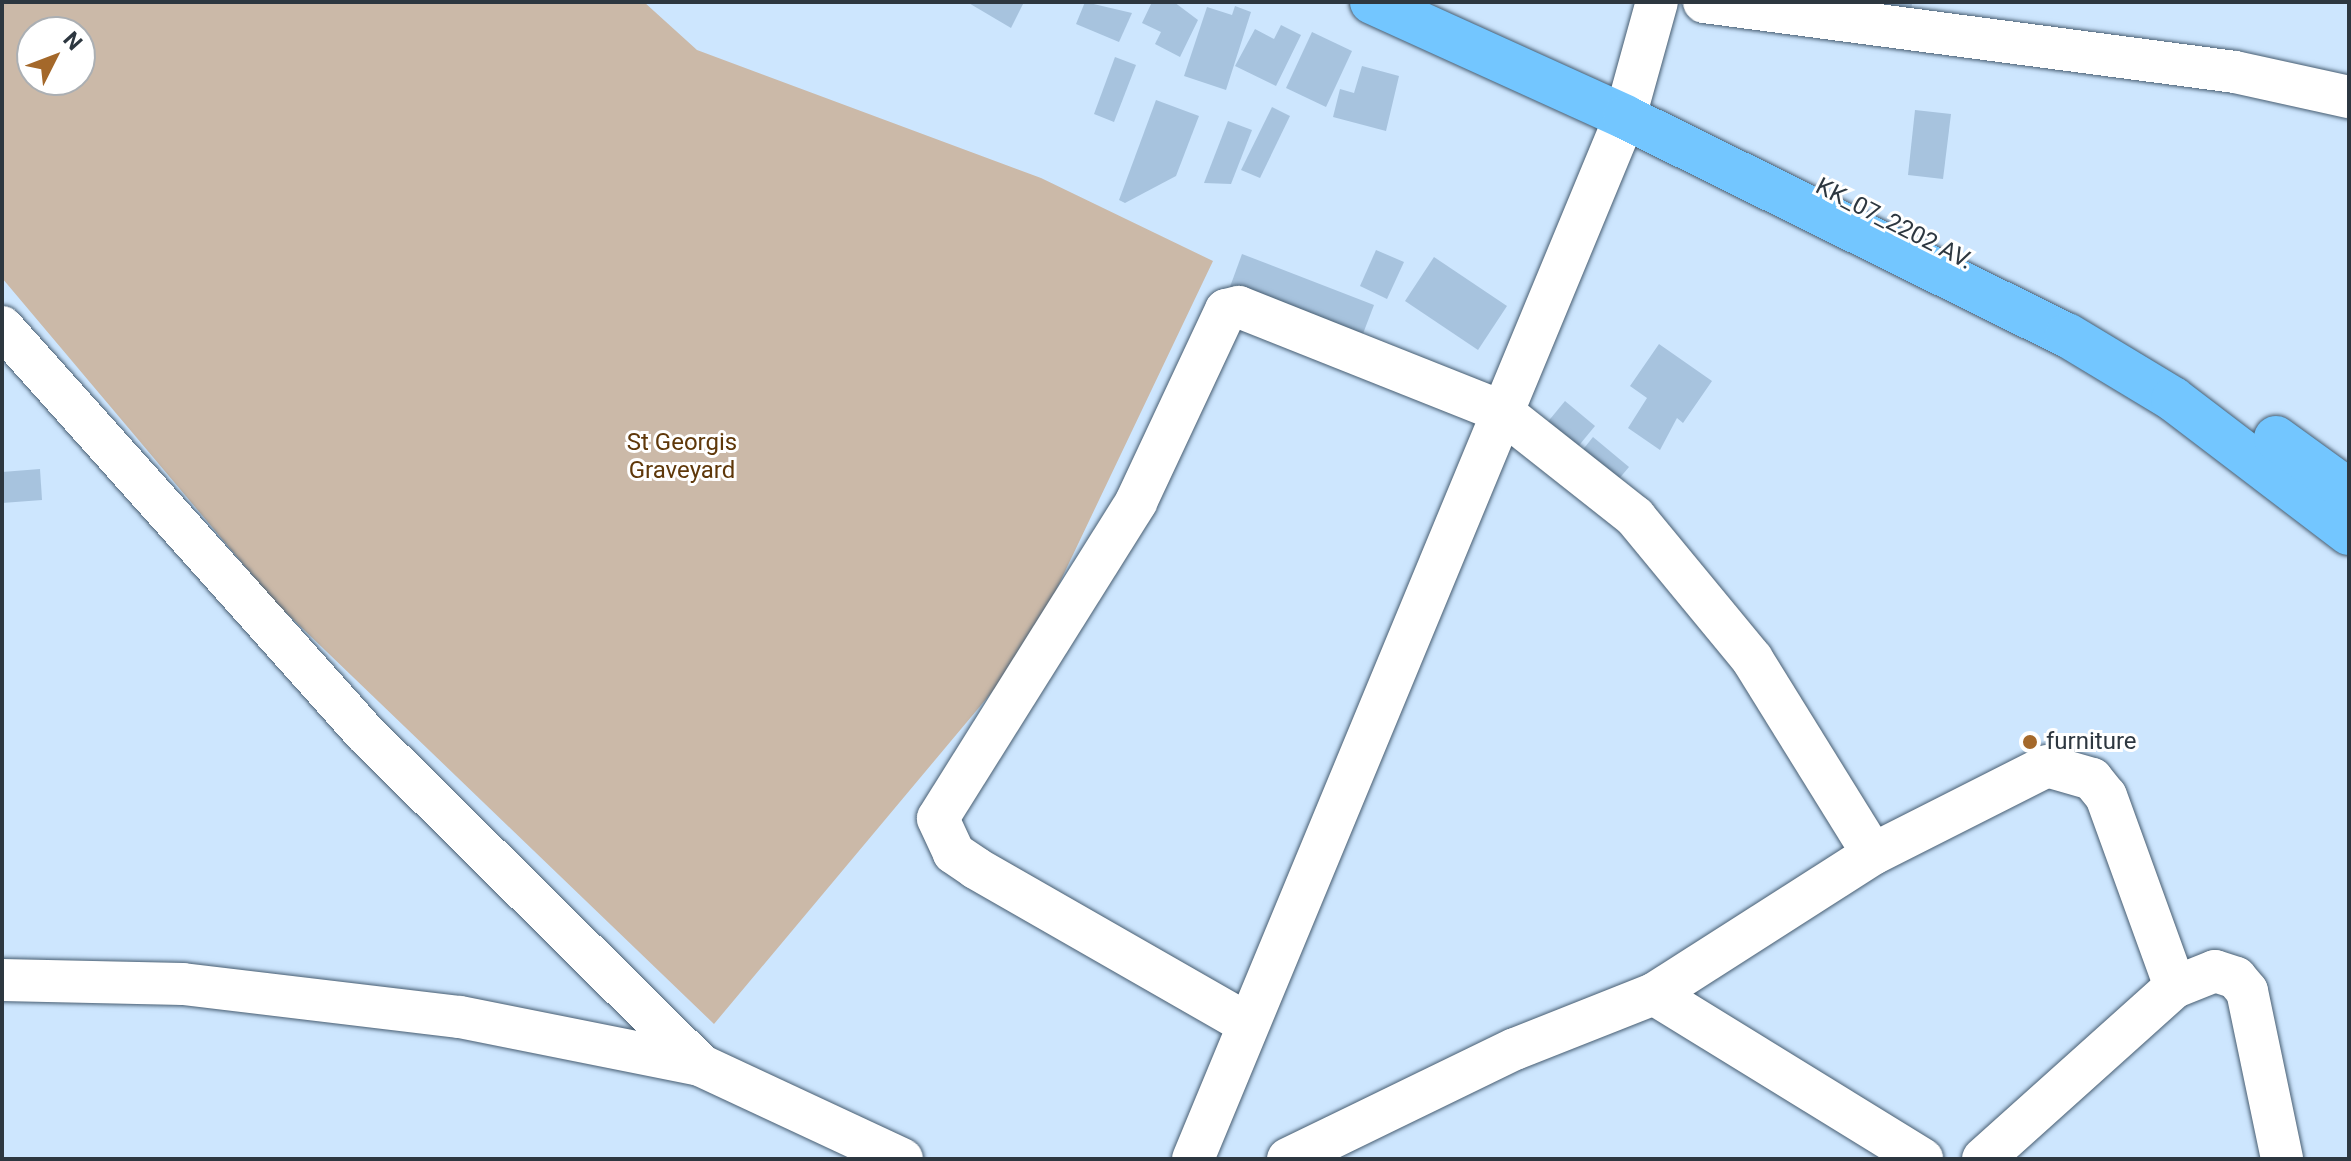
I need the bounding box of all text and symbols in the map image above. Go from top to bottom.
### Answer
north arrow [16,16,96,96]
text: N [58,27,87,55]
street label: KK_07_2202 AV. [1811,172,1977,276]
park label: St Georgis Graveyard [627,429,737,485]
place label: furniture [2046,728,2137,756]
marker: furniture [2021,733,2039,751]

